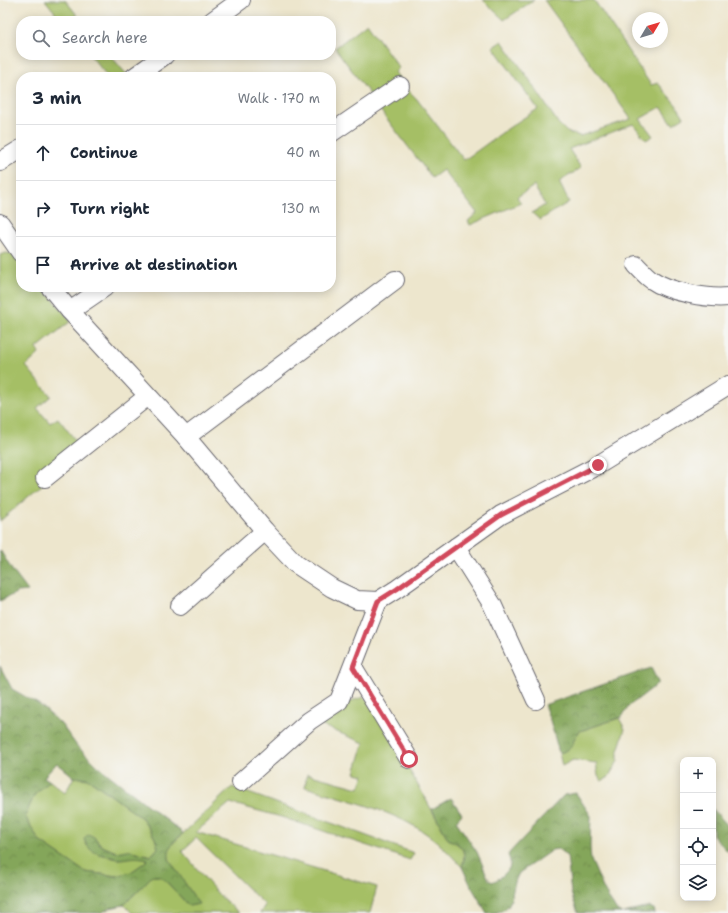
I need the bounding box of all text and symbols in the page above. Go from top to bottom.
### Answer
north arrow [632,12,668,48]
search box [16,16,336,60]
icon: search [30,27,52,49]
text: Search here [62,28,148,48]
text: 3 min [32,87,82,109]
text: Walk · 170 m [238,90,320,107]
icon: ahead [32,142,54,164]
text: Continue [70,143,138,163]
text: 40 m [286,144,320,161]
icon: right [32,198,54,220]
text: Turn right [70,199,150,219]
text: 130 m [282,200,320,217]
icon: arrive [32,254,54,276]
text: Arrive at destination [70,255,238,275]
route end [589,456,607,474]
route start [400,750,418,768]
map controls [680,757,716,901]
button: + [680,757,716,793]
button: − [680,793,716,829]
button: locate [680,829,716,865]
button: layers [680,865,716,901]

